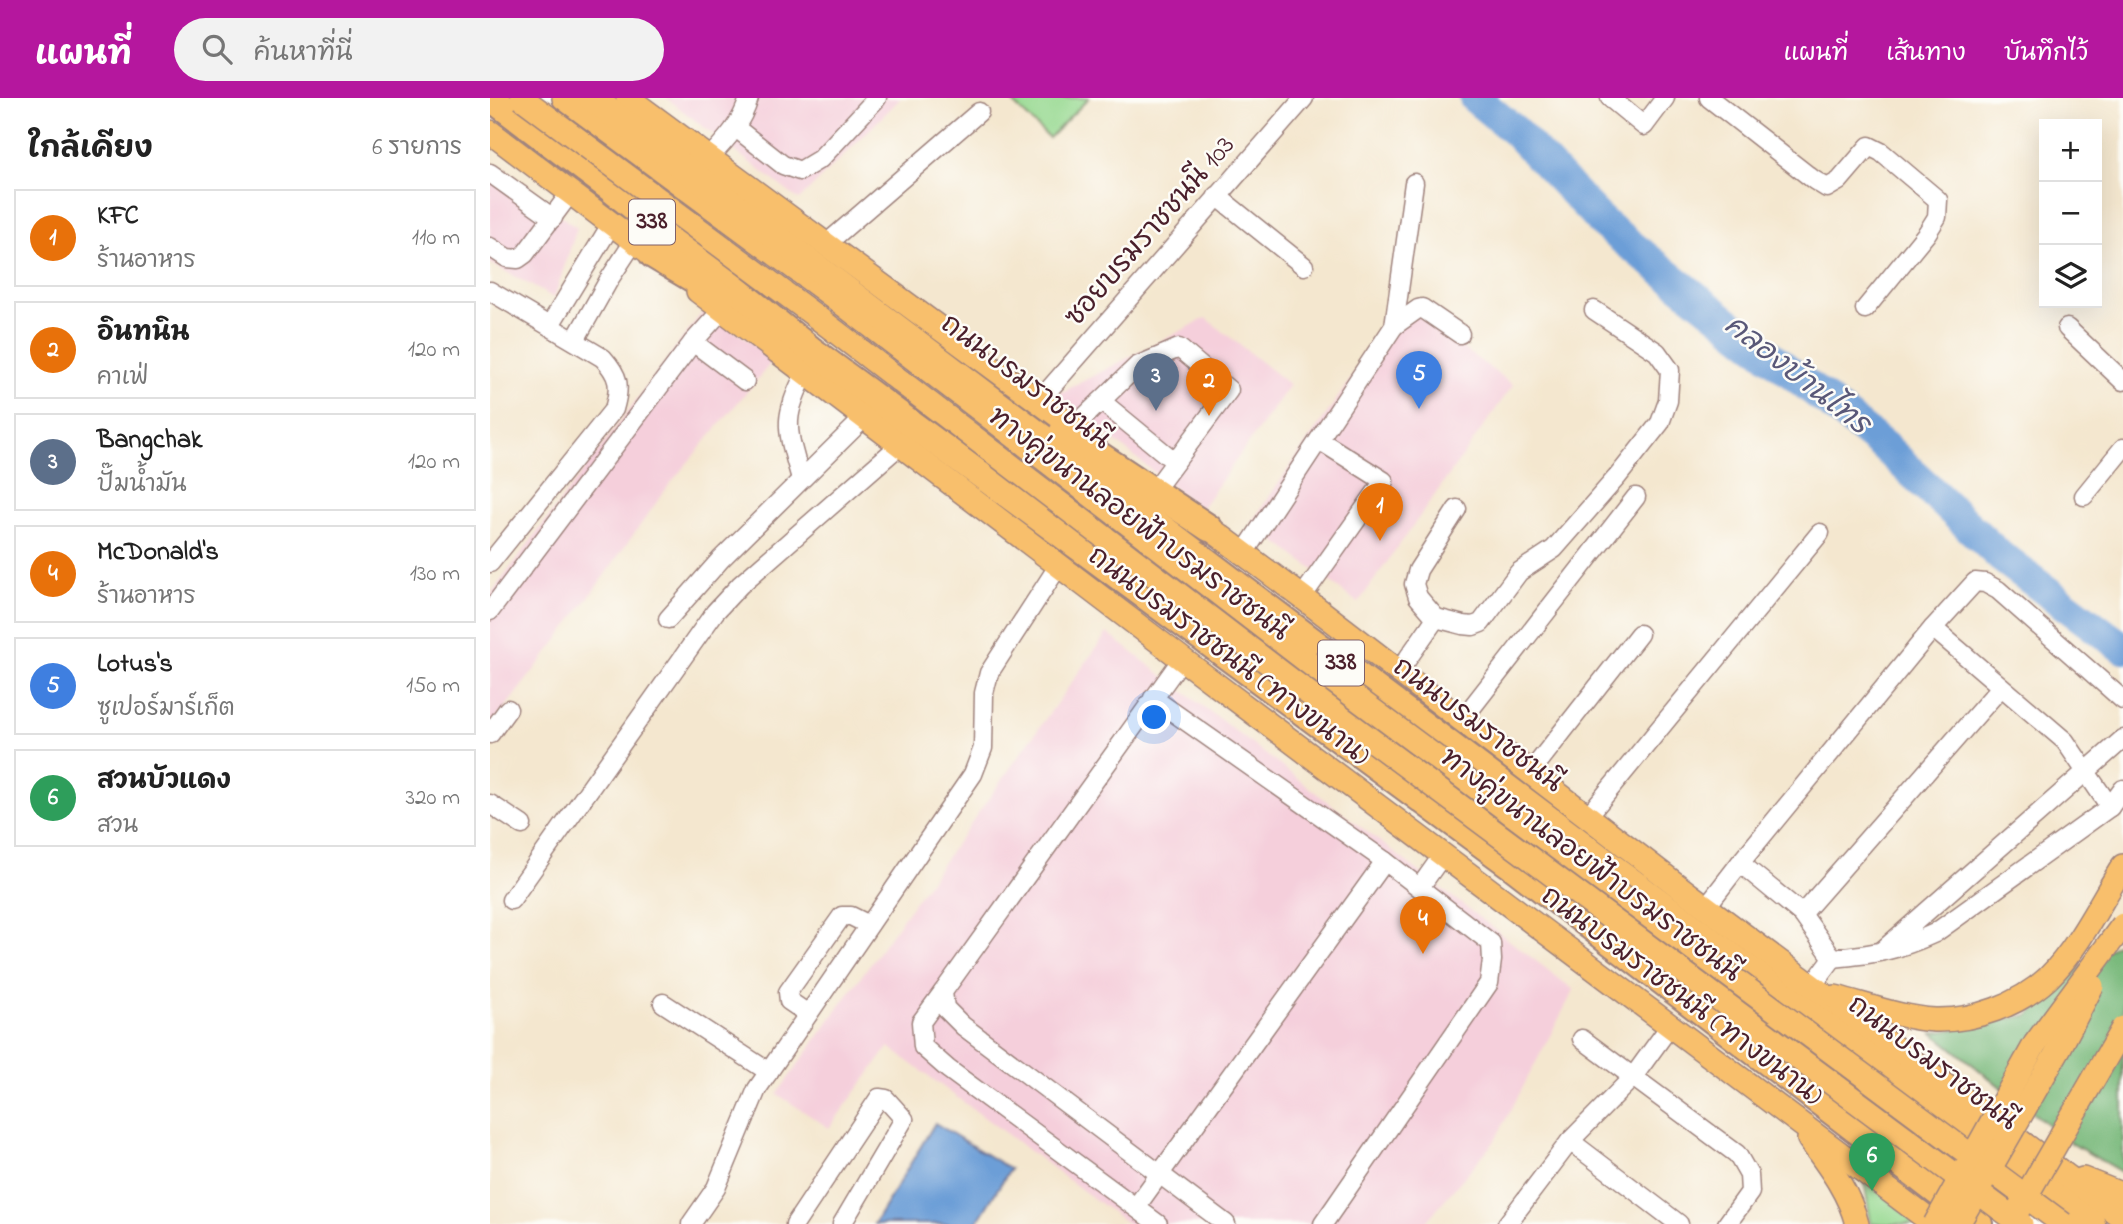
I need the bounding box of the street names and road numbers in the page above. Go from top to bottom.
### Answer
street label: ซอยบรมราชชนนี 103 [1056,127,1246,337]
road number: 338 [629,200,675,244]
street label: ถนนบรมราชชนนี [931,305,1119,461]
street label: ทางคู่ขนานลอยฟ้าบรมราชชนนี [979,397,1298,652]
street label: ถนนบรมราชชนนี (ทางขนาน) [1078,537,1378,777]
road number: 338 [1318,640,1364,685]
street label: ถนนบรมราชชนนี [1383,648,1571,804]
street label: ทางคู่ขนานลอยฟ้าบรมราชชนนี [1431,738,1750,993]
street label: ถนนบรมราชชนนี (ทางขนาน) [1531,877,1831,1117]
street label: ถนนบรมราชชนนี [1838,986,2026,1142]

